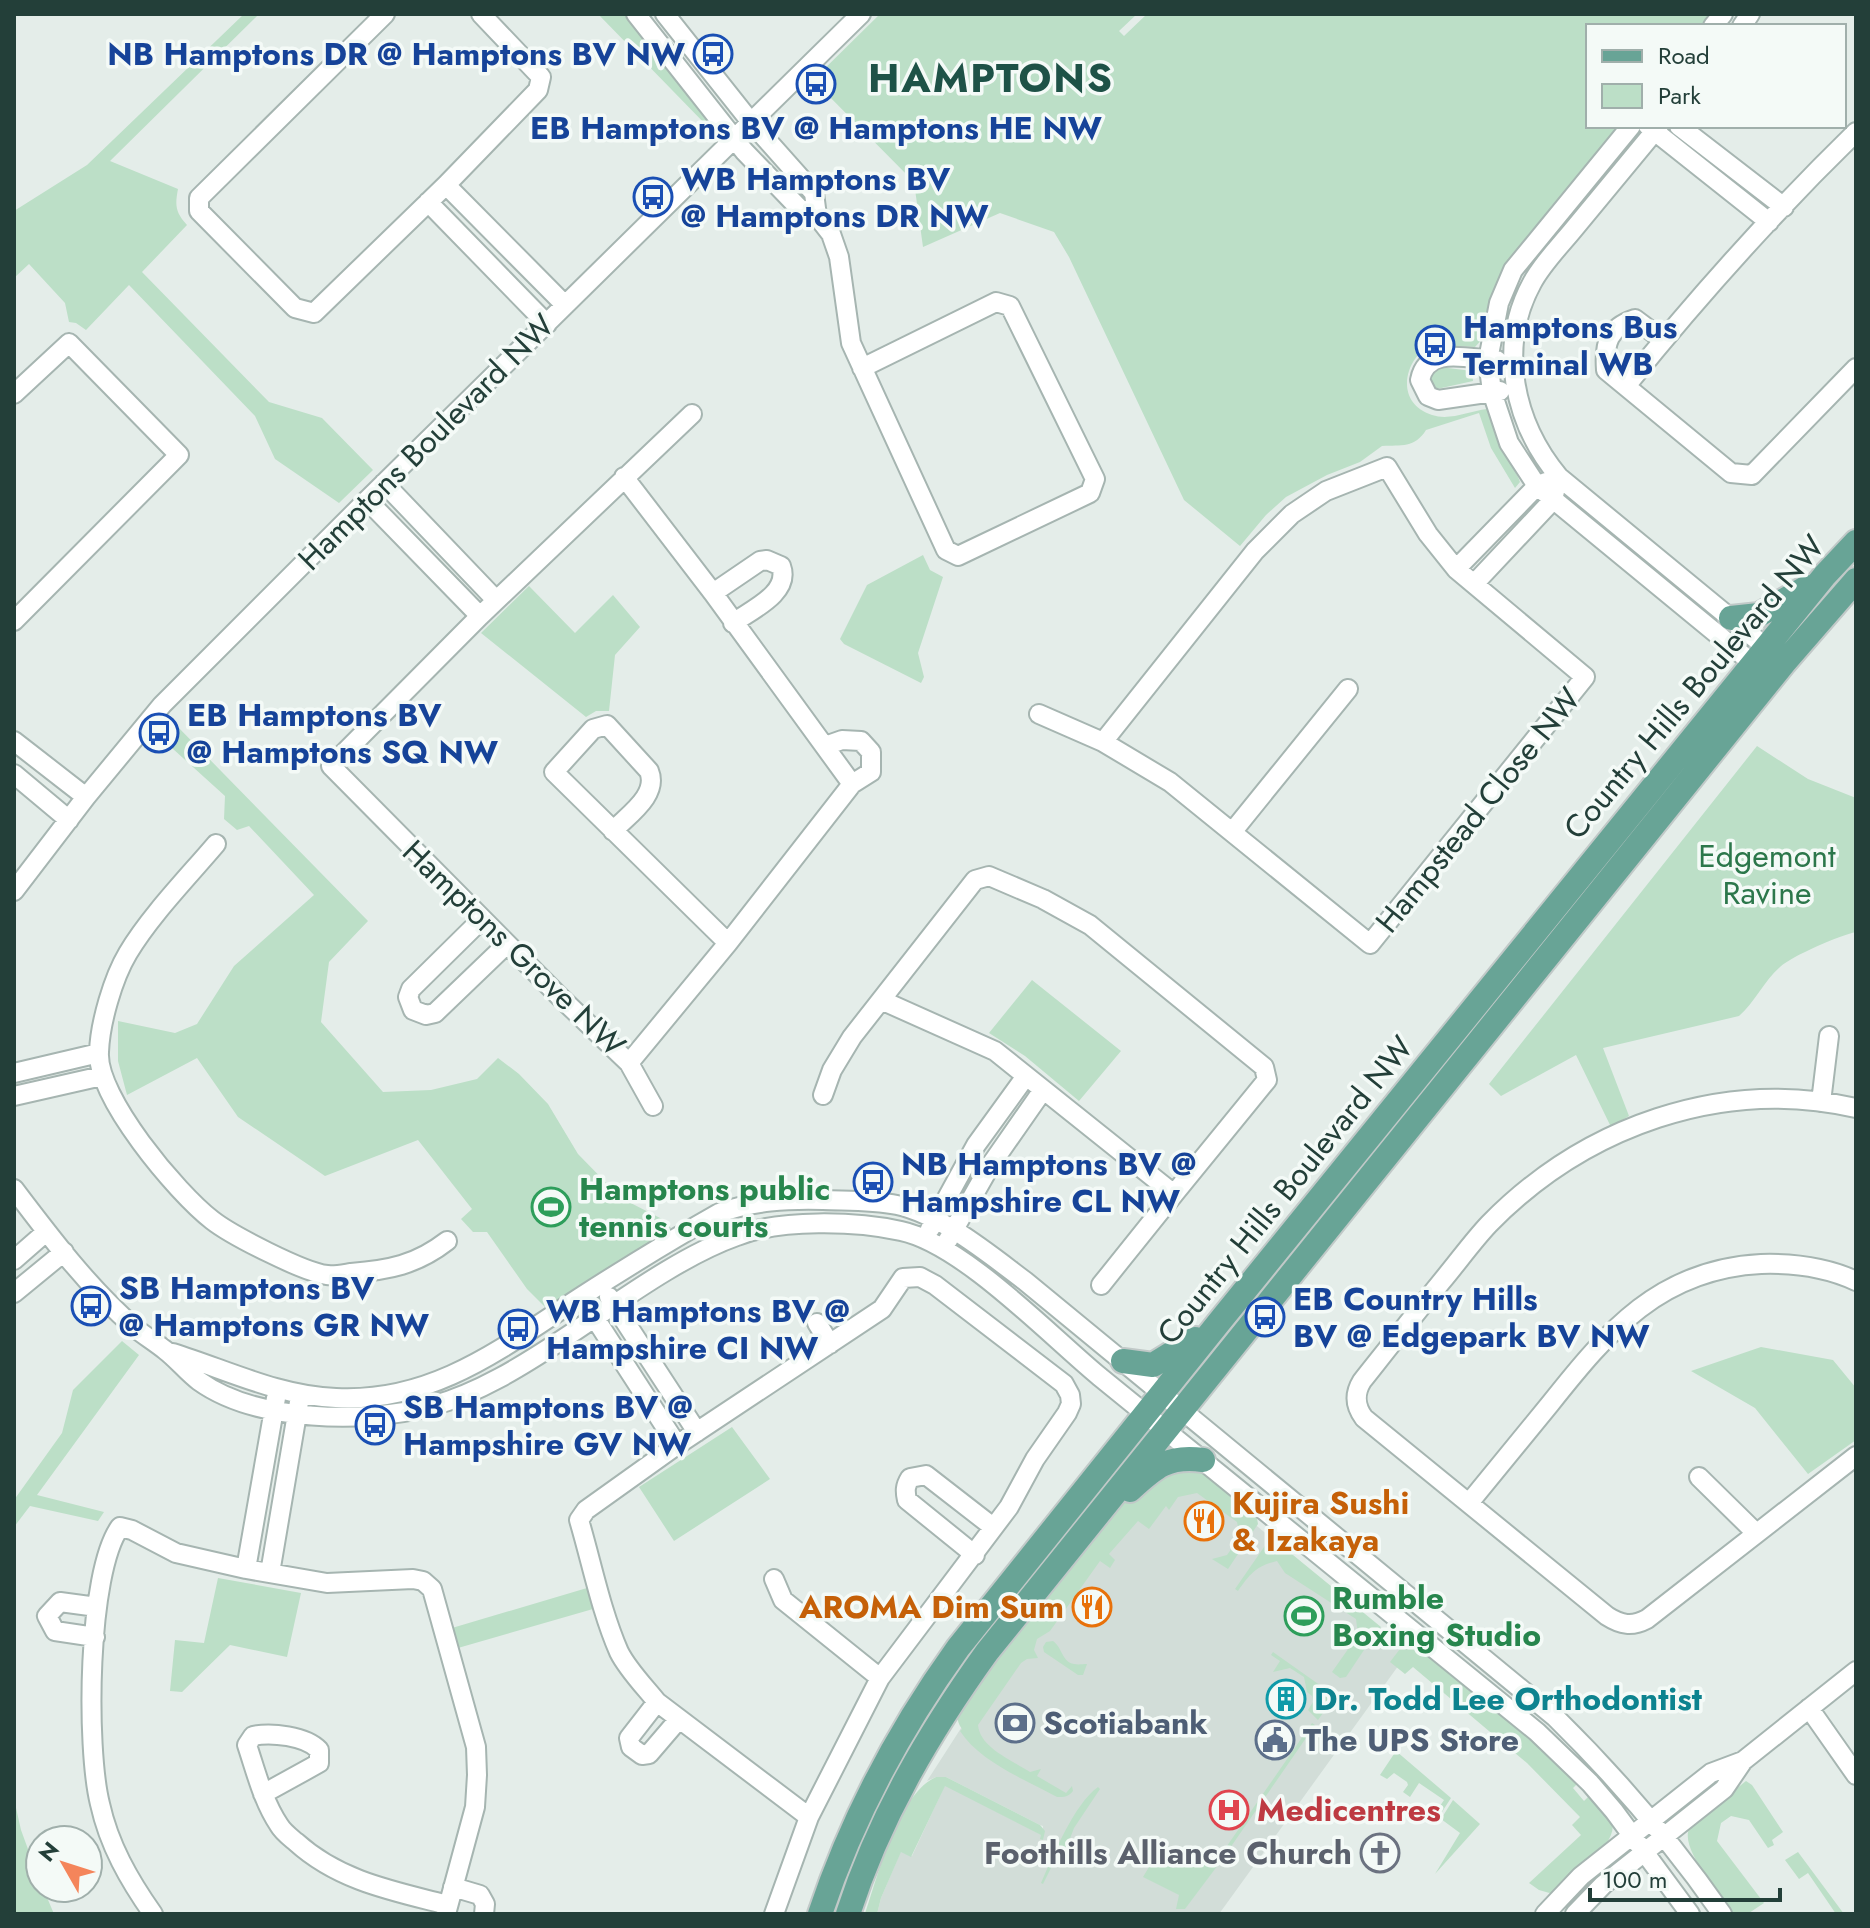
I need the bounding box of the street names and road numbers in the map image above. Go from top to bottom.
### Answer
street label: Hamptons Boulevard NW [287,303,565,581]
street label: Country Hills Boulevard NW [1553,525,1836,849]
street label: Hampstead Close NW [1364,677,1592,943]
street label: Hamptons Grove NW [392,829,636,1067]
street label: Country Hills Boulevard NW [1146,1026,1424,1354]

